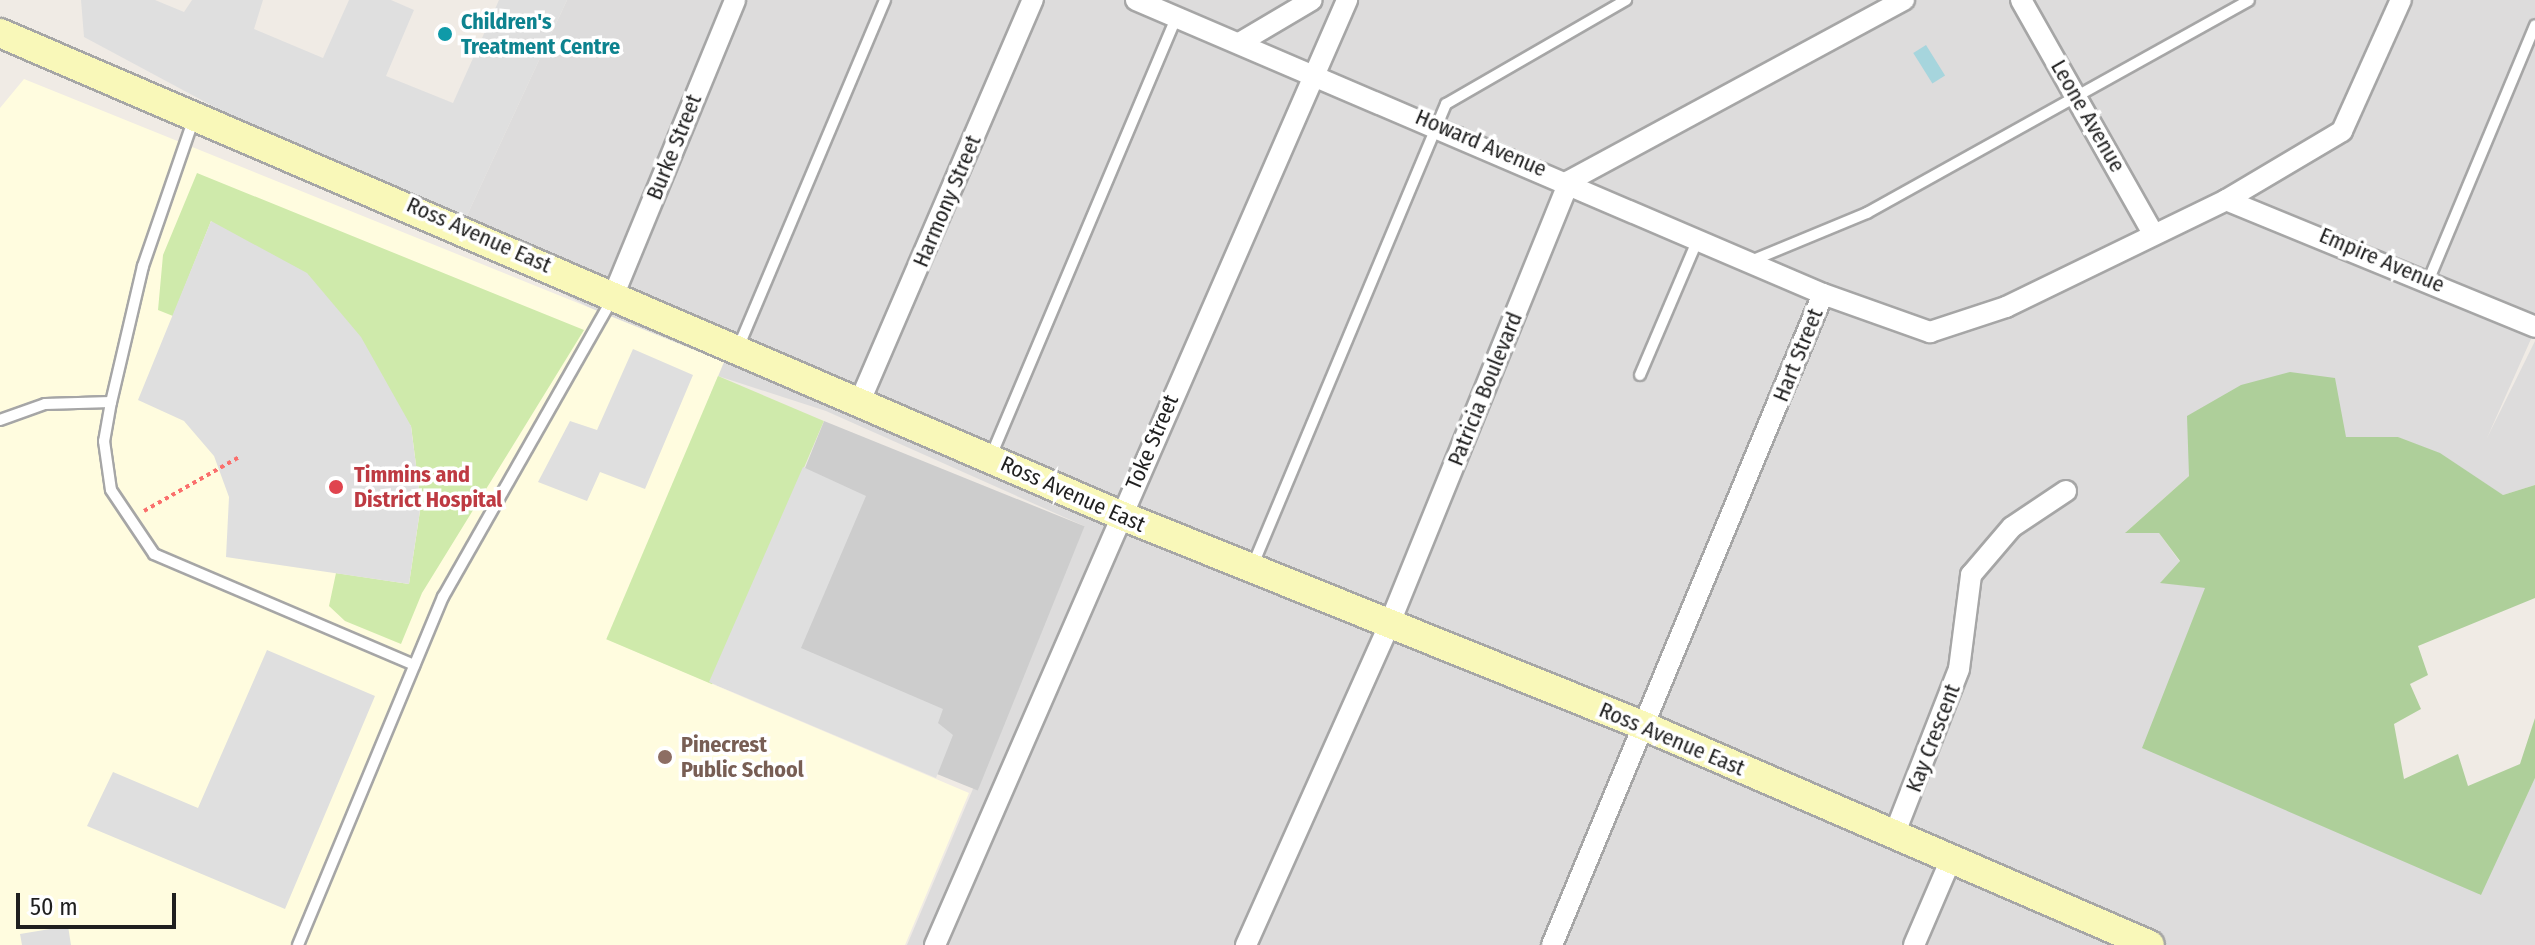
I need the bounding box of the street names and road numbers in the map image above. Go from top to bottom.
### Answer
street label: Leone Avenue [2045,55,2131,177]
street label: Burke Street [641,90,707,204]
street label: Howard Avenue [1411,104,1551,182]
street label: Harmony Street [907,131,987,271]
street label: Ross Avenue East [403,191,555,279]
street label: Empire Avenue [2315,222,2449,298]
street label: Hart Street [1767,305,1829,405]
street label: Patricia Boulevard [1442,308,1528,470]
street label: Toke Street [1120,390,1184,494]
street label: Ross Avenue East [997,450,1149,538]
street label: Kay Crescent [1900,680,1966,796]
street label: Ross Avenue East [1595,696,1749,782]

